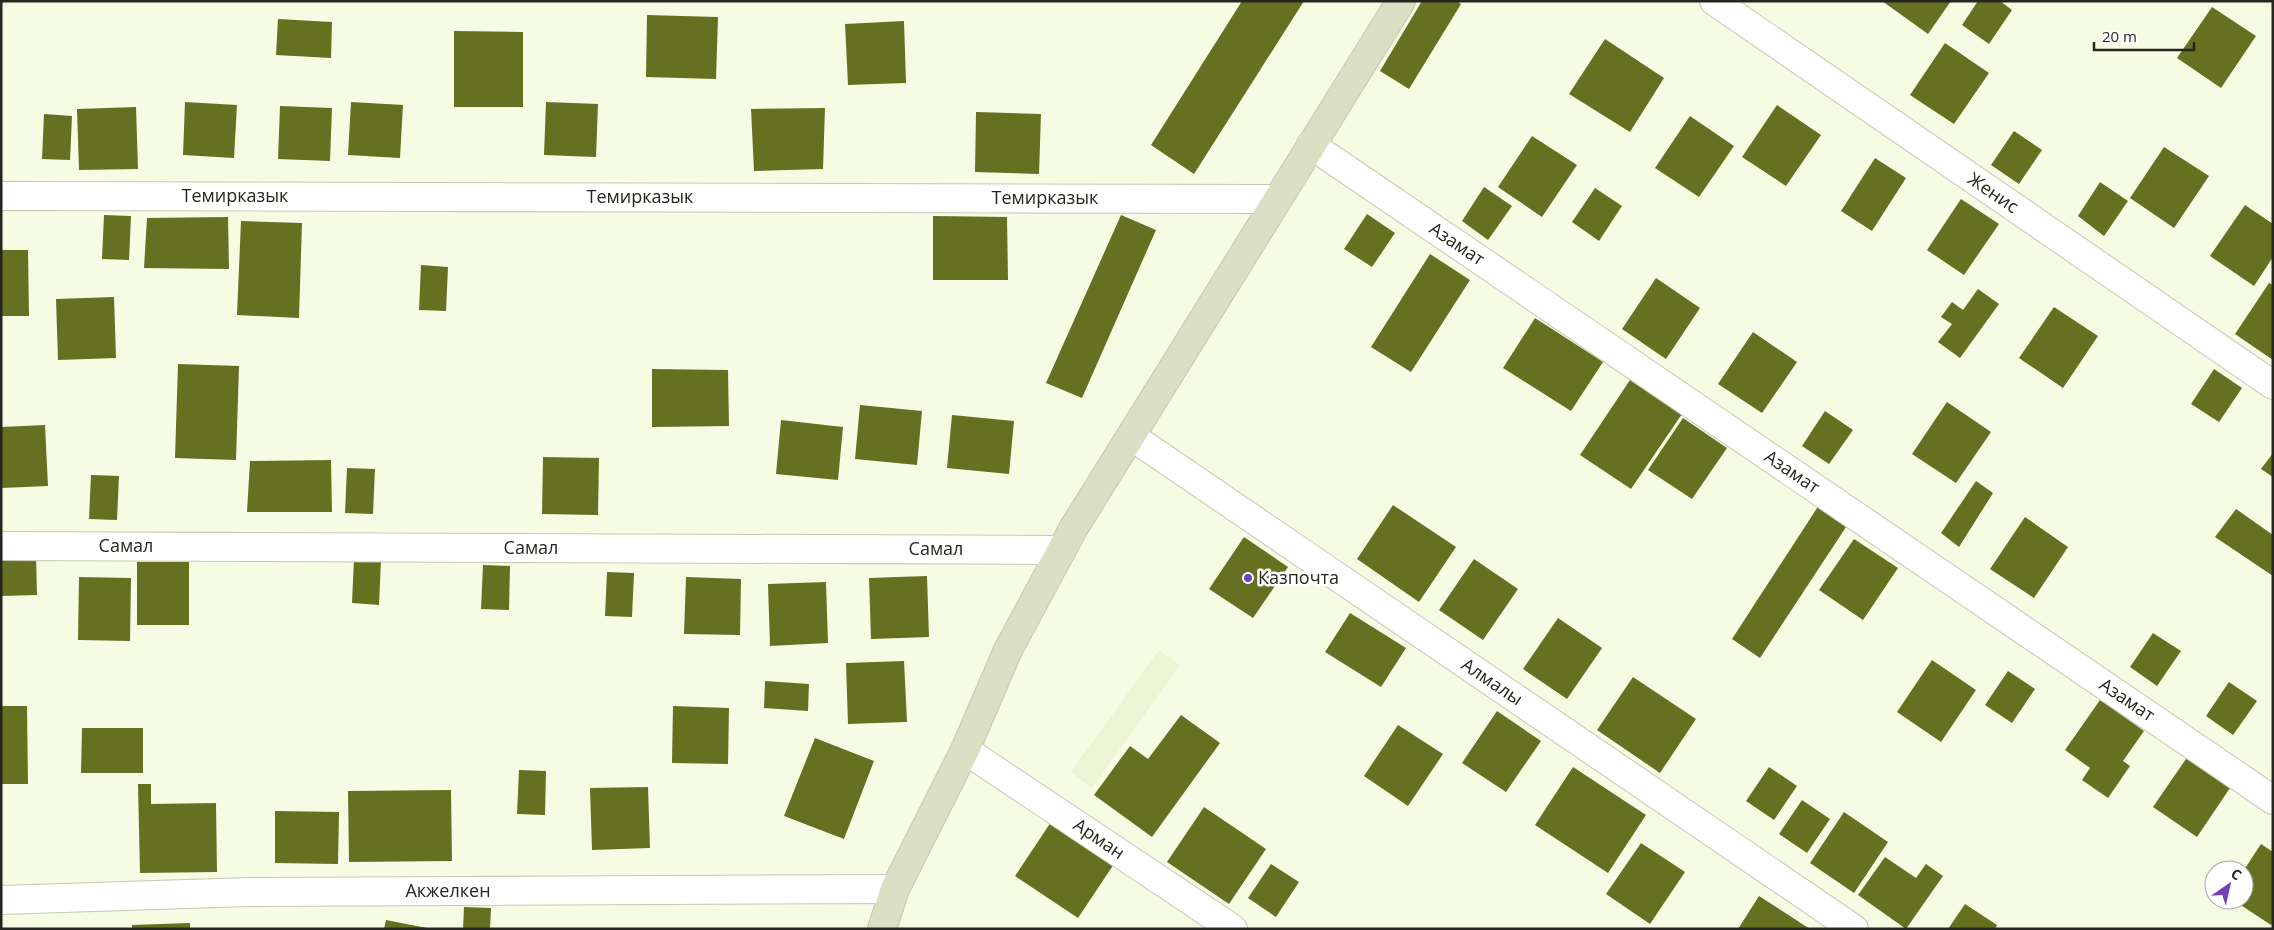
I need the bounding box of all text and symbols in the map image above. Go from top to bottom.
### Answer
scale bar [2094,20,2194,52]
text: 20 m [2102,26,2137,46]
street label: Женис [1963,166,2024,218]
street label: Темирказык [182,183,289,207]
street label: Темирказык [587,184,694,208]
street label: Темирказык [992,185,1099,209]
street label: Азамат [1425,216,1490,271]
street label: Азамат [1760,444,1825,499]
street label: Самал [99,533,153,557]
street label: Самал [504,535,558,559]
street label: Самал [909,536,963,560]
place label: Казпочта [1258,565,1339,589]
marker: Казпочта [1242,572,1254,584]
street label: Алмалы [1457,652,1528,710]
street label: Азамат [2095,672,2160,727]
street label: Арман [1069,812,1130,864]
north arrow [2204,860,2254,910]
text: С [2228,863,2246,884]
street label: Акжелкен [405,878,491,902]

